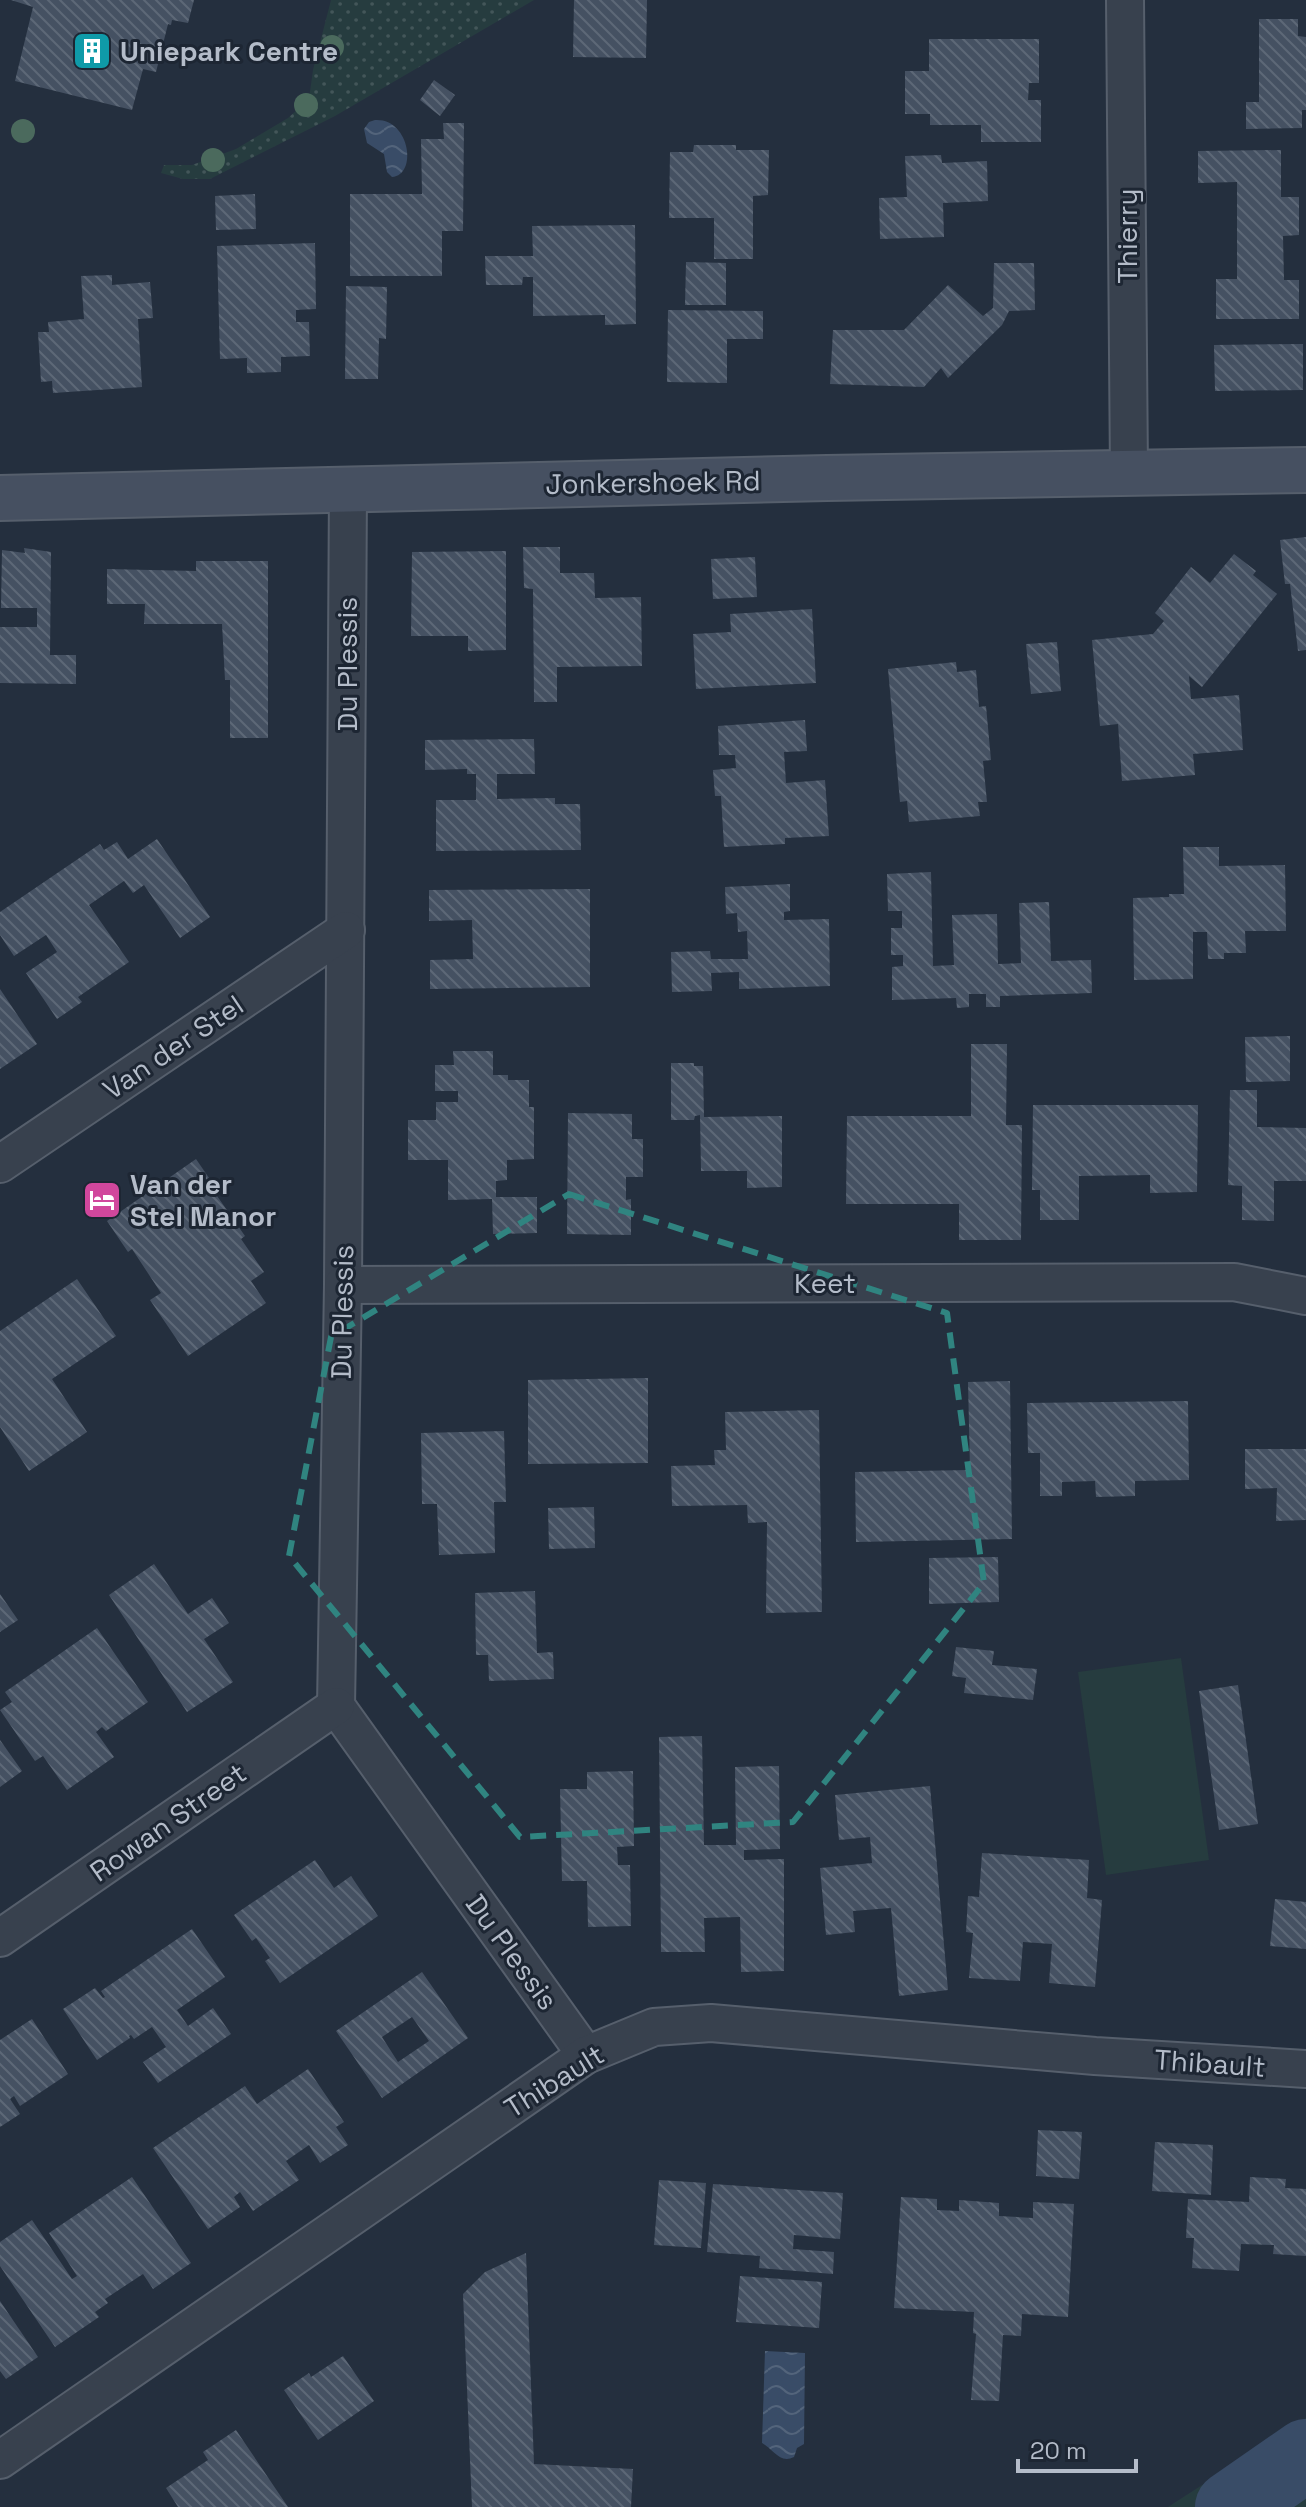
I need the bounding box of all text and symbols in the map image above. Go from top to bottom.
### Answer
building icon: Uniepark Centre [71,30,113,72]
place label: Uniepark Centre [120,33,338,69]
street label: Thierry [1109,188,1145,284]
street label: Jonkershoek Rd [545,462,761,502]
street label: Du Plessis [329,597,365,731]
street label: Van der Stel [96,987,250,1107]
place label: Van der Stel Manor [130,1166,276,1234]
hotel icon: Van der Stel Manor [81,1179,123,1221]
street label: Du Plessis [323,1245,361,1379]
street label: Keet [794,1265,856,1301]
street label: Rowan Street [83,1755,253,1889]
street label: Du Plessis [458,1887,566,2017]
street label: Thibault [497,2036,611,2126]
street label: Thibault [1153,2041,1267,2085]
scale bar [1018,2423,1136,2473]
text: 20 m [1030,2435,1087,2466]

